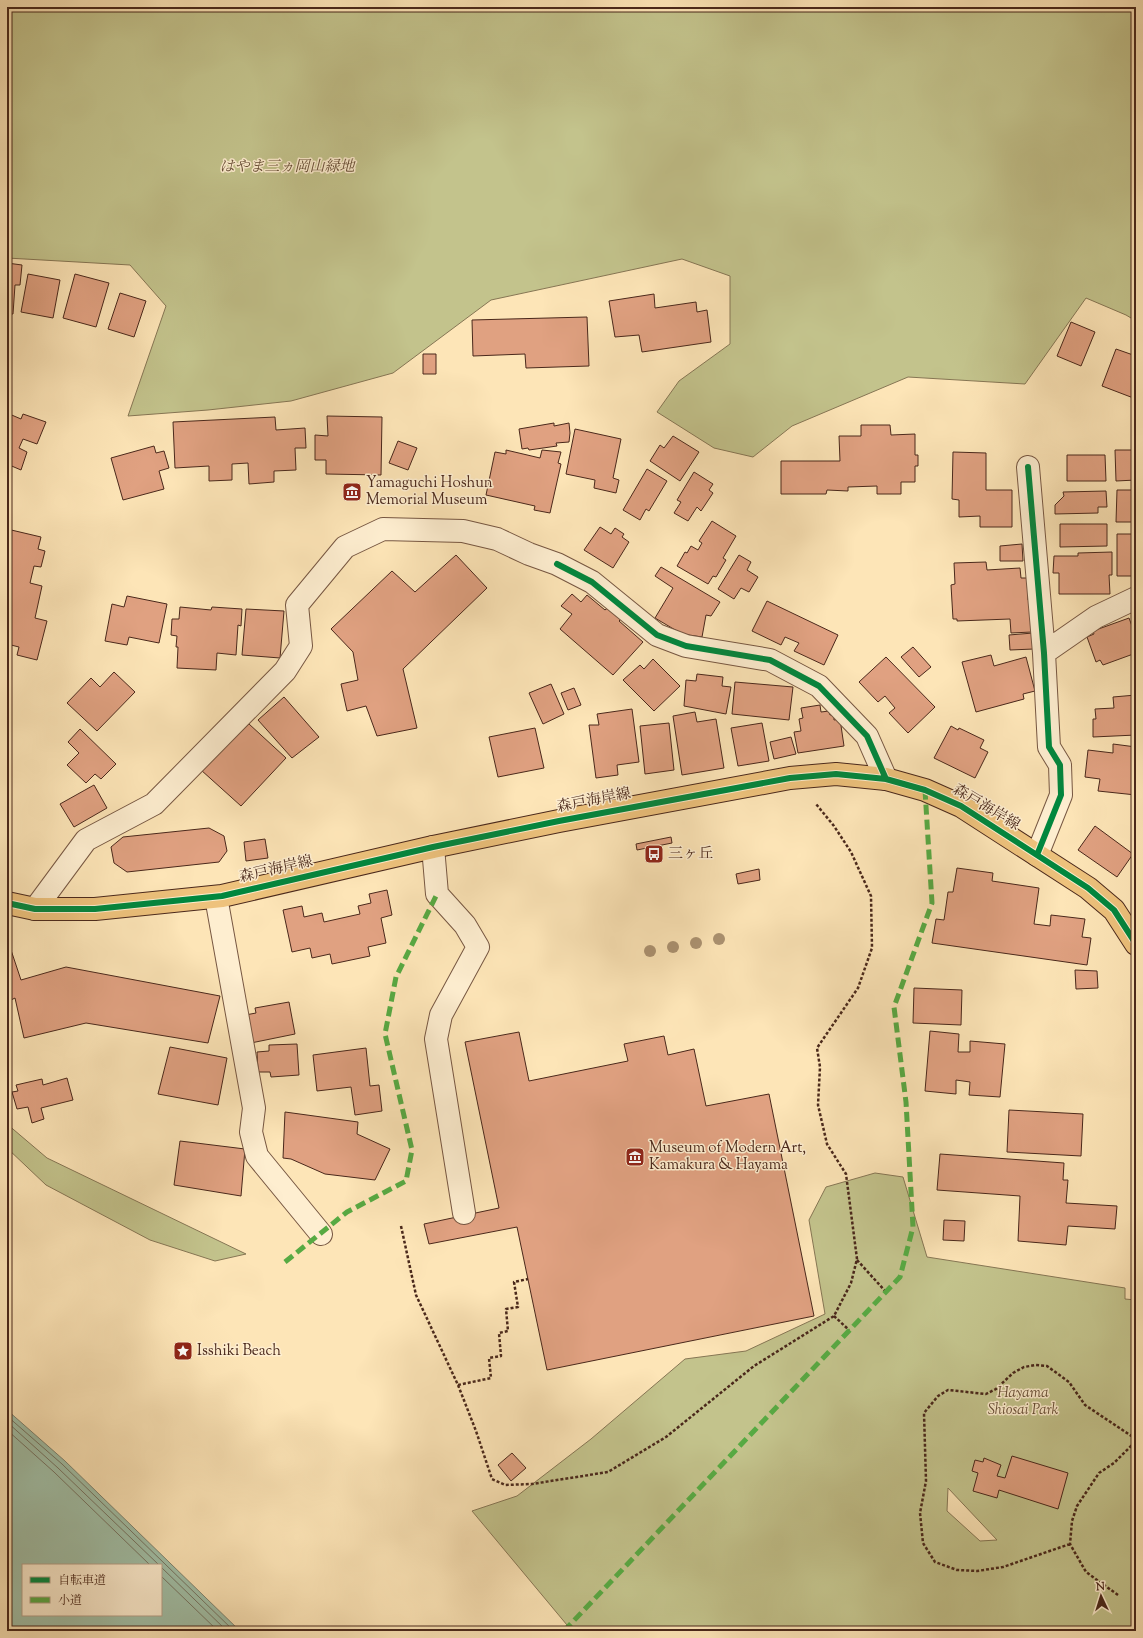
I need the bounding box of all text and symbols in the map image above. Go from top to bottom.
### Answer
park label: はやま三ヵ岡山緑地 [219,157,356,178]
place label: Yamaguchi Hoshun Memorial Museum [366,473,493,511]
museum icon: Yamaguchi Hoshun Memorial Museum [341,481,363,503]
street label: 森戸海岸線 [948,780,1024,836]
street label: 森戸海岸線 [555,784,633,818]
bus stop icon: 三ヶ丘 [643,843,665,865]
place label: 三ヶ丘 [668,844,713,865]
street label: 森戸海岸線 [237,851,315,889]
place label: Museum of Modern Art, Kamakura & Hayama [649,1138,806,1176]
museum icon: Museum of Modern Art, Kamakura & Hayama [624,1146,646,1168]
place icon: Isshiki Beach [172,1340,194,1362]
place label: Isshiki Beach [197,1341,281,1362]
park label: Hayama Shiosai Park [988,1383,1059,1421]
legend [22,1564,162,1616]
text: 自転車道 [58,1572,106,1590]
north arrow [1081,1576,1121,1616]
text: N [1094,1579,1106,1595]
text: 小道 [58,1592,82,1610]

